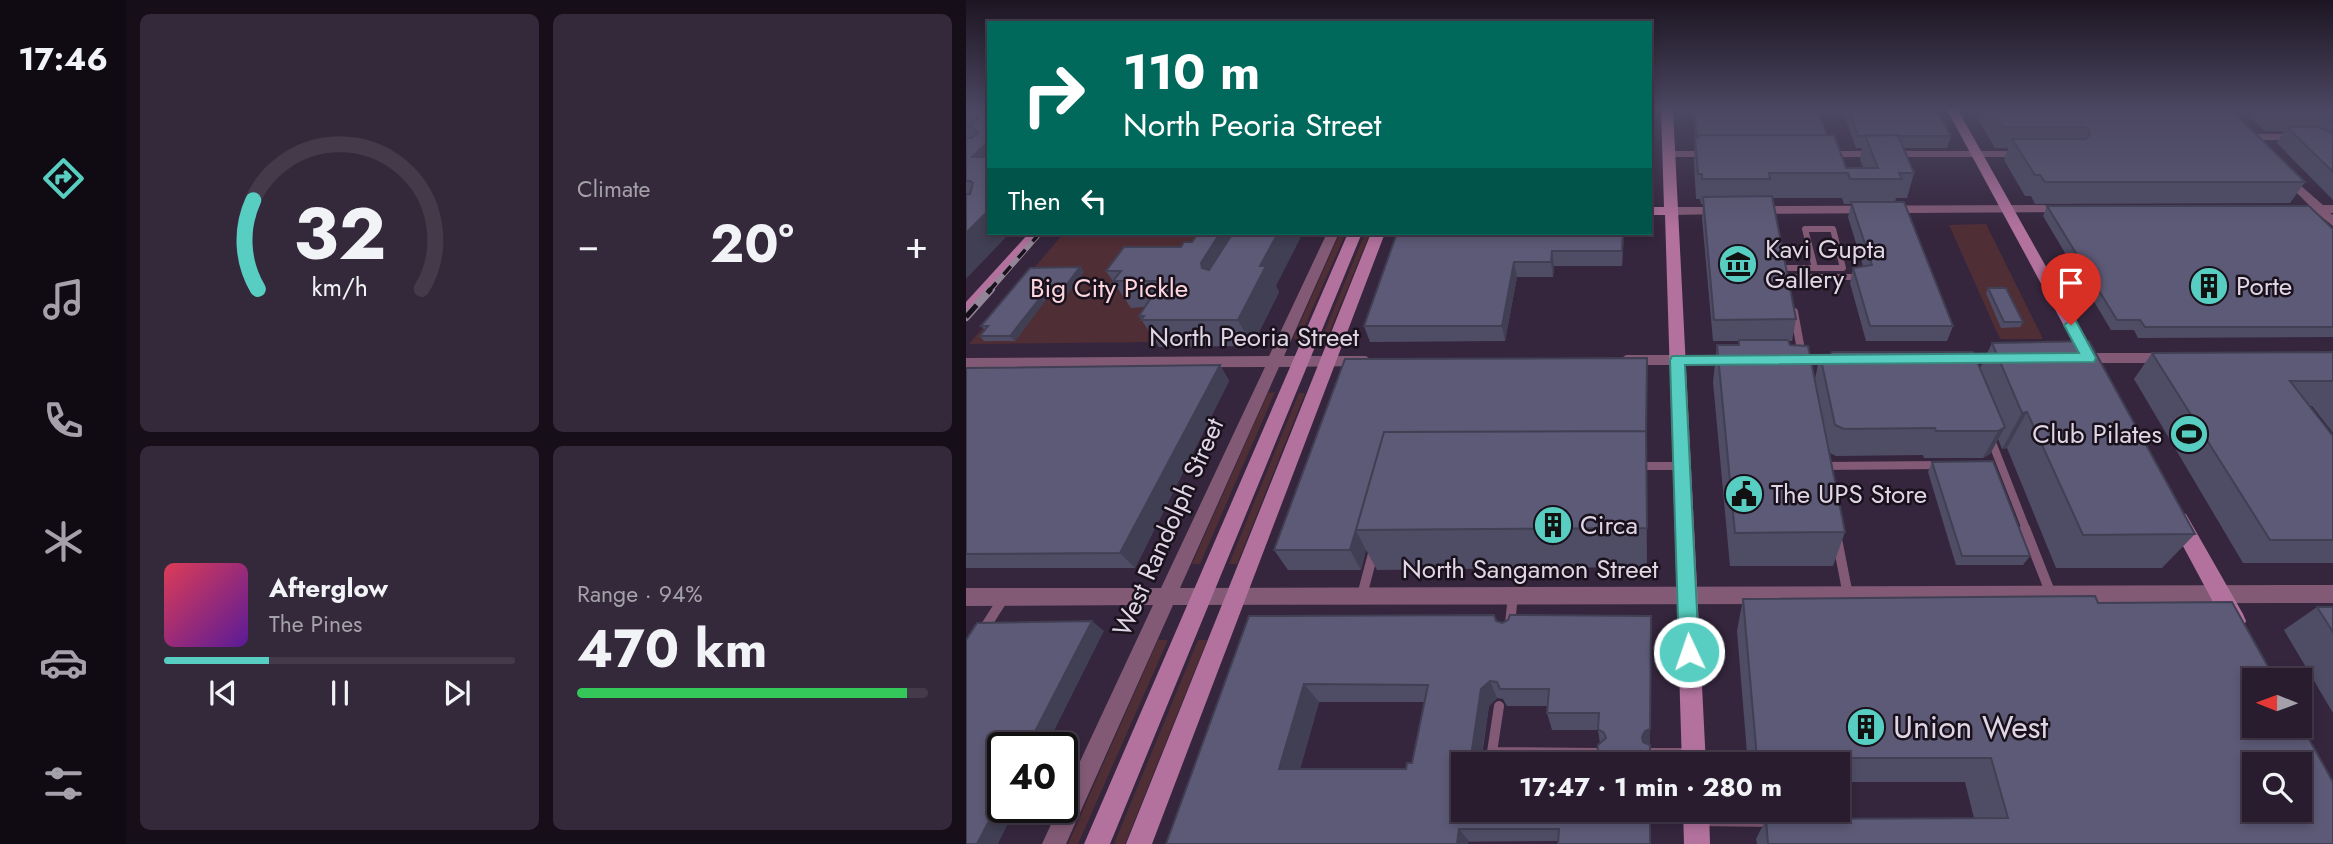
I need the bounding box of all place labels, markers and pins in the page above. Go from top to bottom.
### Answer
place label: Kavi Gupta Gallery [1765,230,1885,298]
museum icon: Kavi Gupta Gallery [1717,243,1759,285]
pin [2041,253,2101,325]
building icon: Porte [2188,265,2230,307]
place label: Porte [2236,267,2292,305]
sports icon: Club Pilates [2168,413,2210,455]
place label: Club Pilates [2032,415,2162,453]
public building icon: The UPS Store [1723,473,1765,515]
place label: The UPS Store [1771,475,1927,513]
building icon: Circa [1532,504,1574,546]
place label: Circa [1580,506,1638,544]
place label: Union West [1893,704,2049,750]
building icon: Union West [1845,706,1887,748]

